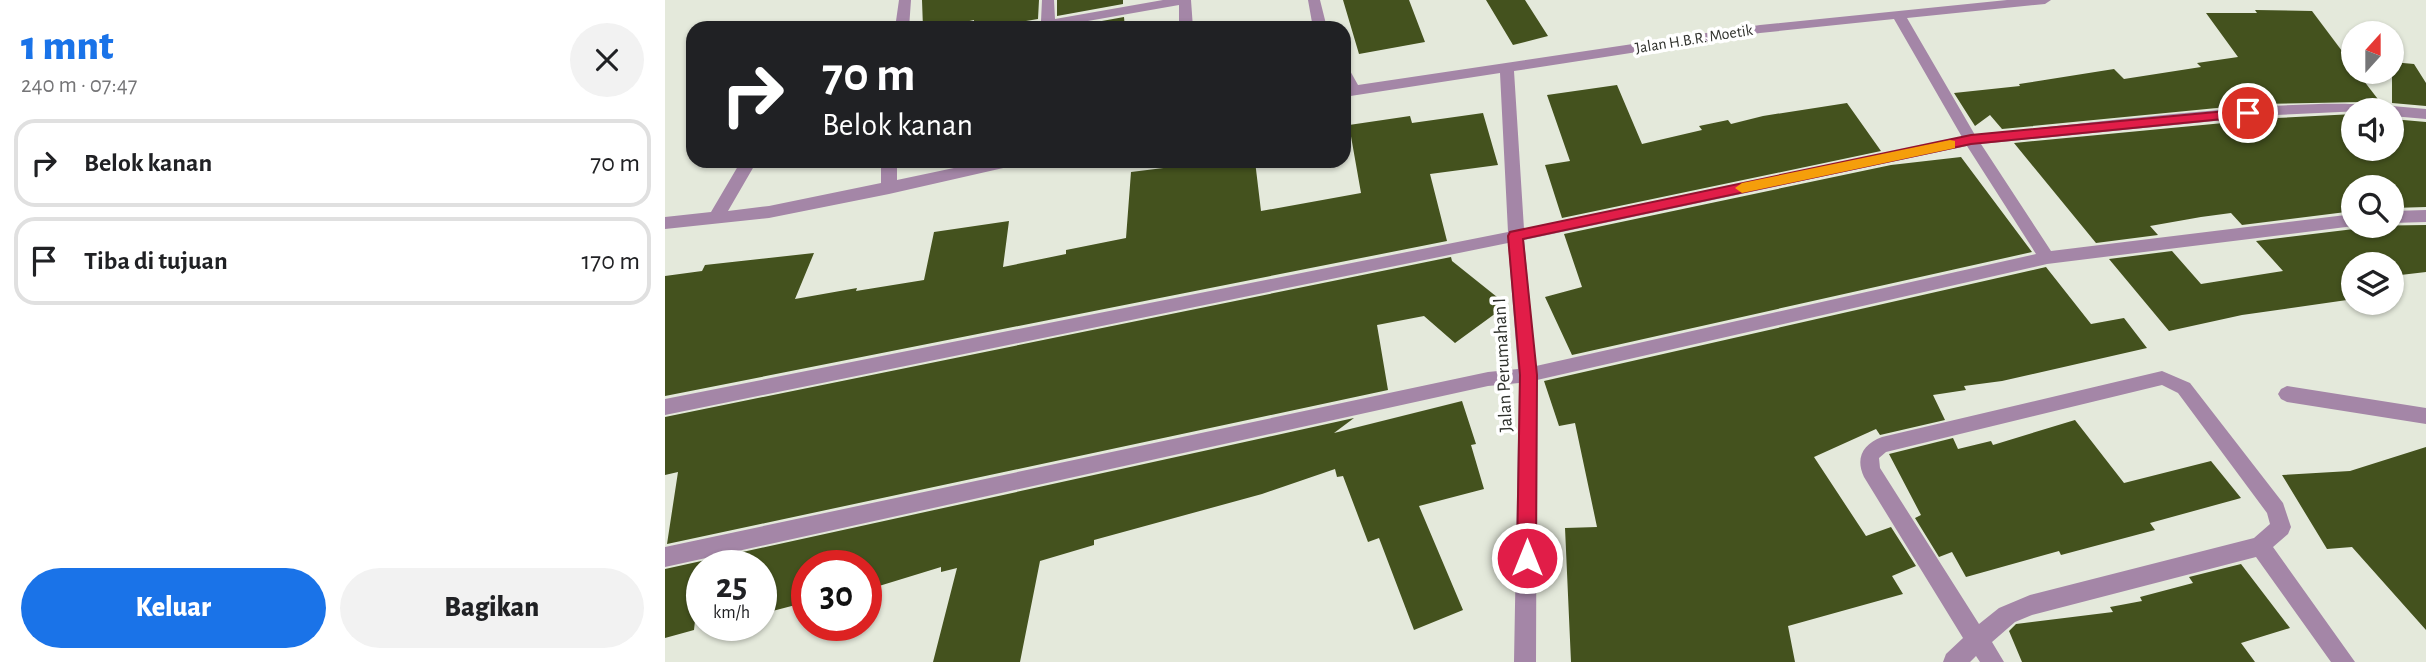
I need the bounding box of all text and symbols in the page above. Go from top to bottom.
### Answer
north arrow [2341,21,2405,84]
map controls [2341,21,2404,315]
street label: Jalan H.B.R. Moetik [1634,22,1755,56]
button: close [570,23,644,97]
text: 1 mnt [21,25,114,67]
icon: right [707,49,798,140]
text: 70 m [822,51,916,100]
text: 240 m · 07:47 [21,74,137,97]
pin [2218,83,2278,143]
icon: arrive [2229,94,2267,132]
button: sound [2341,98,2404,161]
text: Belok kanan [822,109,973,141]
icon: right [25,144,63,182]
text: Belok kanan [84,150,212,176]
text: 70 m [590,150,640,176]
button: search [2341,175,2404,238]
icon: arrive [25,242,63,280]
text: Tiba di tujuan [84,248,228,274]
text: 170 m [581,248,640,274]
button: layers [2341,252,2404,315]
street label: Jalan Perumahan I [1490,297,1516,433]
position arrow [1490,521,1564,595]
speed limit sign: 30 [791,550,882,641]
button: Keluar [21,568,326,648]
button: Bagikan [340,568,644,648]
text: 25 [716,569,747,604]
text: km/h [713,604,750,622]

